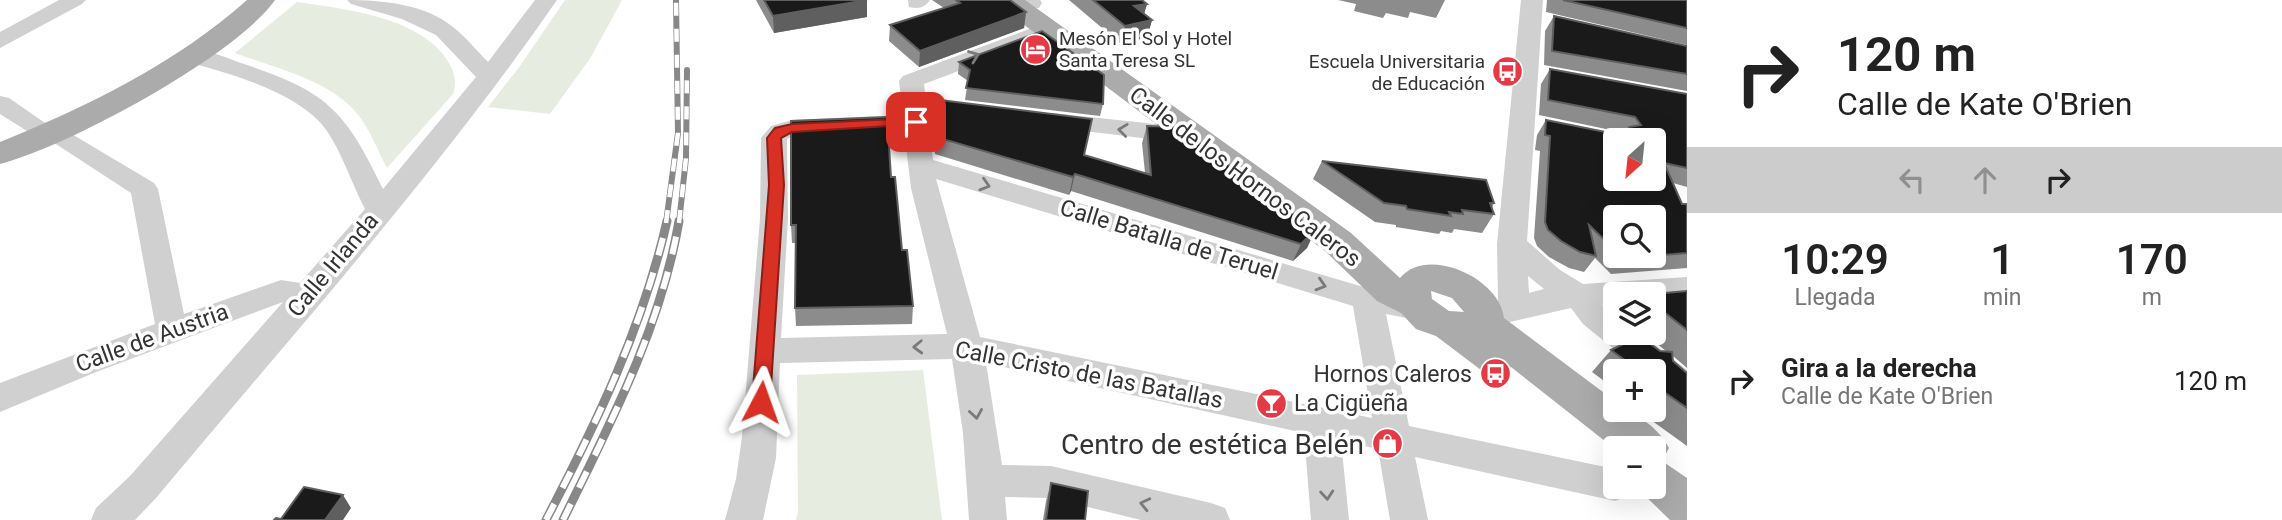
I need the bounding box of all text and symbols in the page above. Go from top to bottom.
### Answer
text: 120 m [1837,26,1976,83]
place label: Mesón El Sol y Hotel Santa Teresa SL [1059,27,1232,72]
icon: right [1722,28,1813,119]
hotel icon: Mesón El Sol y Hotel Santa Teresa SL [1019,32,1053,66]
one-way arrow [968,50,980,64]
place label: Escuela Universitaria de Educación [1309,50,1485,95]
bus stop icon: Escuela Universitaria de Educación [1491,55,1525,89]
street label: Calle de los Hornos Caleros [1124,81,1366,273]
text: Calle de Kate O'Brien [1837,85,2132,123]
pin [886,92,946,152]
icon: arrive [897,103,935,141]
one-way arrow [1117,122,1129,137]
north arrow [1603,128,1666,191]
map controls [1603,128,1666,499]
icon: left [1893,161,1931,199]
icon: ahead [1966,161,2004,199]
icon: right [2039,161,2077,199]
one-way arrow [979,176,991,191]
street label: Calle Batalla de Teruel [1057,194,1281,286]
button: search [1603,205,1666,268]
street label: Calle Irlanda [282,208,384,322]
text: 10:29 [1781,235,1889,284]
text: 1 [1990,235,2014,284]
text: 170 [2116,235,2188,284]
one-way arrow [1314,277,1326,292]
button: layers [1603,282,1666,345]
text: Llegada [1794,284,1876,311]
text: min [1983,284,2021,311]
text: m [2142,284,2162,311]
street label: Calle de Austria [72,298,232,378]
street label: Calle Cristo de las Batallas [953,336,1225,414]
one-way arrow [912,339,923,355]
text: Gira a la derecha [1781,353,1977,383]
bus stop icon: Hornos Caleros [1478,357,1512,391]
button: + [1603,359,1666,422]
place label: Hornos Caleros [1313,361,1472,388]
icon: right [1722,362,1760,400]
position arrow [724,365,798,439]
text: 120 m [2174,366,2247,396]
text: Calle de Kate O'Brien [1781,383,1993,410]
bar icon: La Cigüeña [1254,386,1288,420]
place label: La Cigüeña [1294,390,1408,417]
one-way arrow [968,408,983,419]
shop icon: Centro de estética Belén [1370,427,1404,461]
place label: Centro de estética Belén [1061,428,1364,461]
button: − [1603,436,1666,499]
one-way arrow [1319,490,1334,501]
one-way arrow [1139,498,1151,512]

